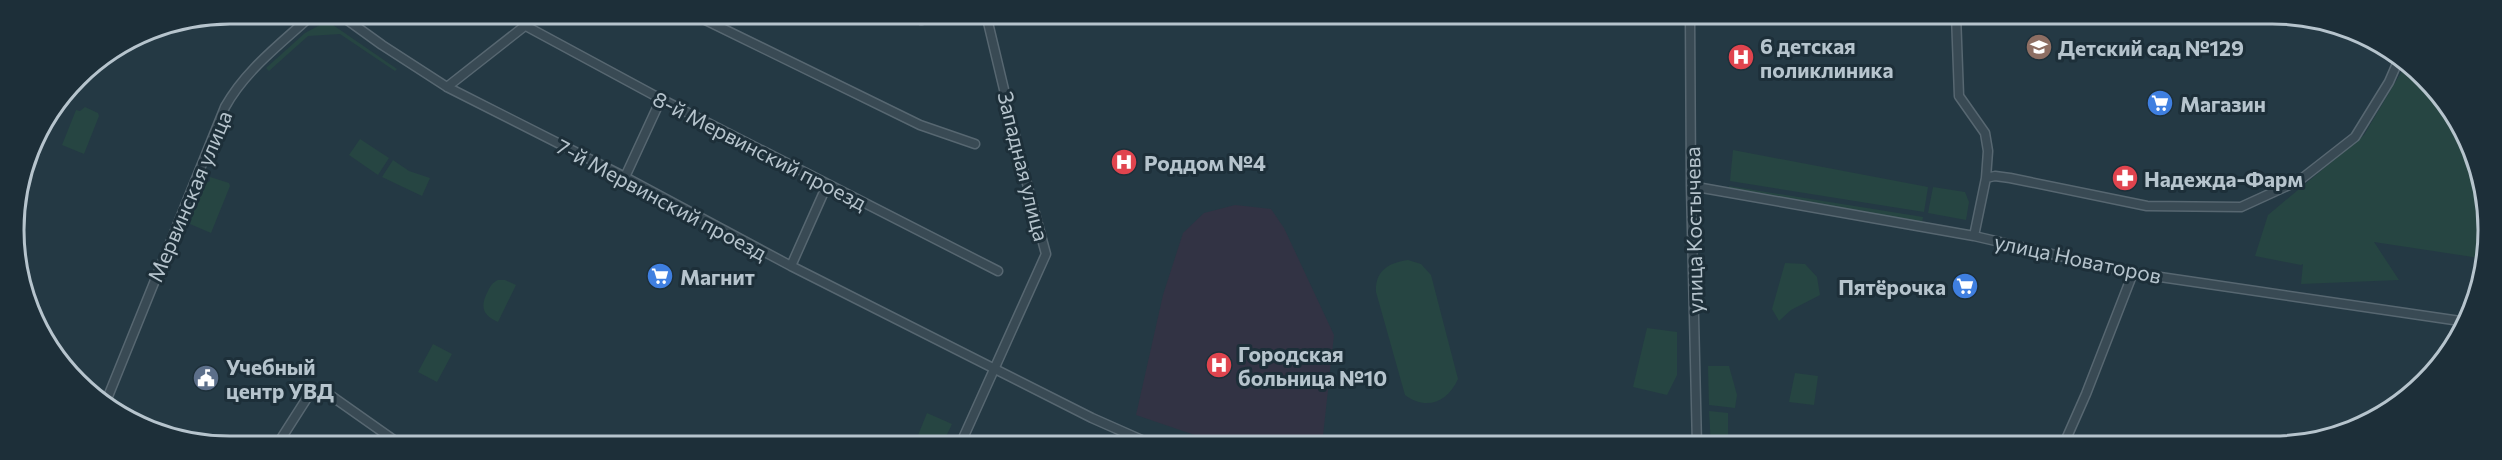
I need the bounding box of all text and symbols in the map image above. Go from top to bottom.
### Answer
school or university icon: Детский сад №129 [2024,32,2054,62]
place label: 6 детская поликлиника [1760,33,1893,82]
place label: Детский сад №129 [2058,35,2244,60]
hospital icon: 6 детская поликлиника [1726,42,1756,72]
street label: 8-й Мервинский проезд [649,85,871,215]
supermarket icon: Магазин [2145,88,2175,118]
street label: Западная улица [993,89,1055,243]
place label: Магазин [2180,91,2266,116]
street label: Мервинская улица [142,107,236,285]
street label: 7-й Мервинский проезд [553,133,771,265]
street label: улица Костычева [1679,146,1707,314]
hospital icon: Роддом №4 [1109,147,1139,177]
place label: Роддом №4 [1144,150,1266,175]
pharmacy icon: Надежда-Фарм [2110,163,2140,193]
place label: Надежда-Фарм [2144,166,2303,191]
street label: улица Новаторов [1992,228,2164,288]
supermarket icon: Магнит [645,261,675,291]
place label: Магнит [680,264,755,289]
supermarket icon: Пятёрочка [1950,271,1980,301]
place label: Пятёрочка [1838,274,1946,299]
place label: Городская больница №10 [1238,341,1387,390]
hospital icon: Городская больница №10 [1204,350,1234,380]
place label: Учебный центр УВД [226,354,334,403]
public building icon: Учебный центр УВД [191,363,221,393]

